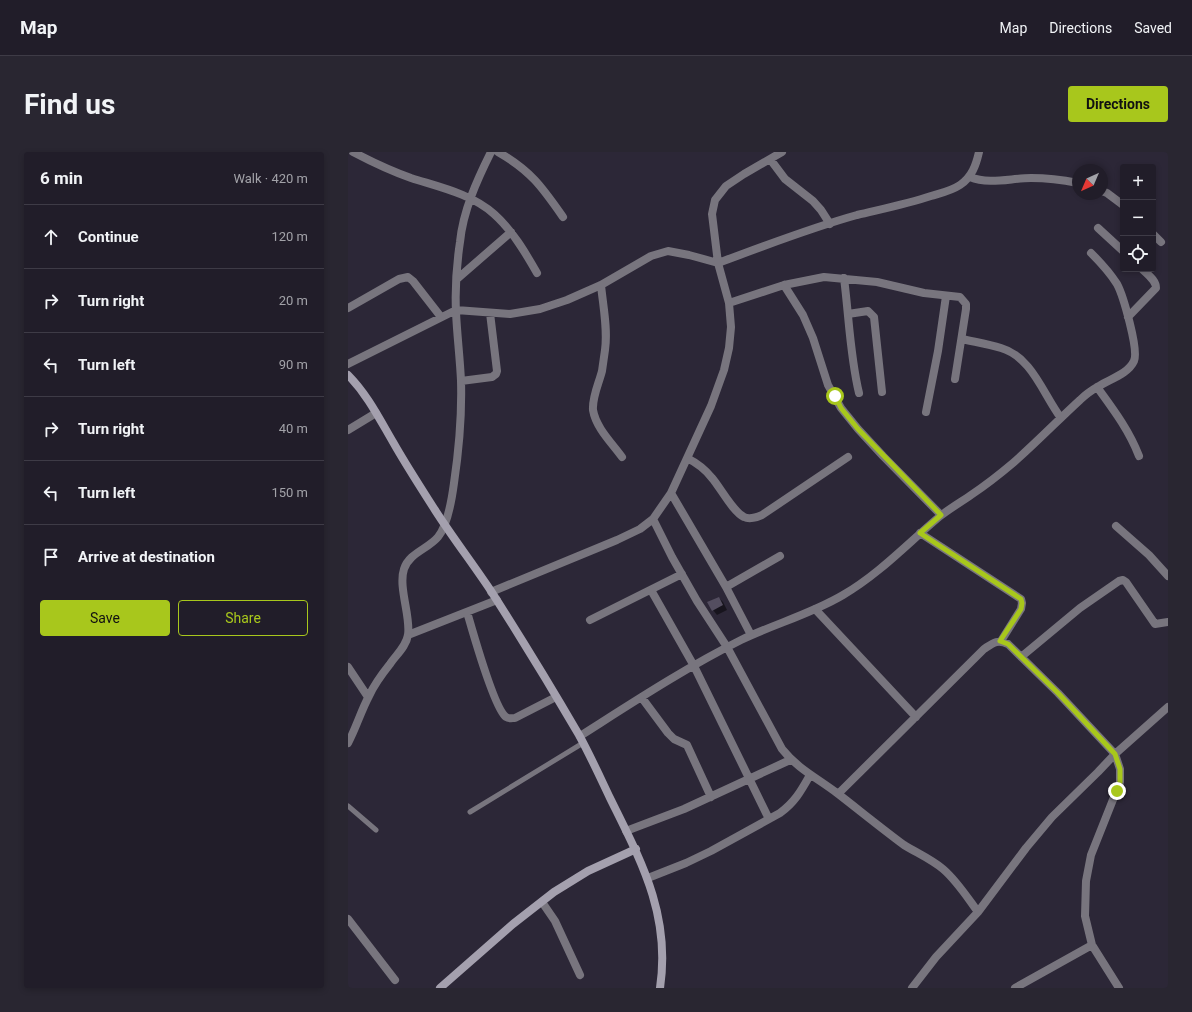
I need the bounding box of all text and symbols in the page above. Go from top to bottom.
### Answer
text: Map [20,16,58,39]
text: Map [1000,20,1027,36]
text: Directions [1049,20,1112,36]
text: Saved [1134,20,1172,36]
button: Directions [1068,86,1168,122]
text: Find us [24,88,115,121]
north arrow [1072,164,1108,200]
map controls [1120,164,1156,272]
button: + [1120,164,1156,200]
text: 6 min [40,168,83,188]
text: Walk · 420 m [233,171,308,186]
button: − [1120,200,1156,236]
icon: ahead [40,226,62,248]
text: Continue [78,228,139,246]
text: 120 m [271,229,308,244]
button: locate [1120,236,1156,272]
icon: right [40,290,62,312]
text: Turn right [78,292,144,310]
text: 20 m [279,293,308,308]
icon: left [40,354,62,376]
text: Turn left [78,356,135,374]
text: 90 m [279,357,308,372]
route start [826,387,844,405]
icon: right [40,418,62,440]
text: Turn right [78,420,144,438]
text: 40 m [279,421,308,436]
icon: left [40,482,62,504]
text: Turn left [78,484,135,502]
text: 150 m [271,485,308,500]
icon: arrive [40,546,62,568]
text: Arrive at destination [78,548,215,566]
button: Save [40,600,170,636]
button: Share [178,600,308,636]
route end [1108,782,1126,800]

